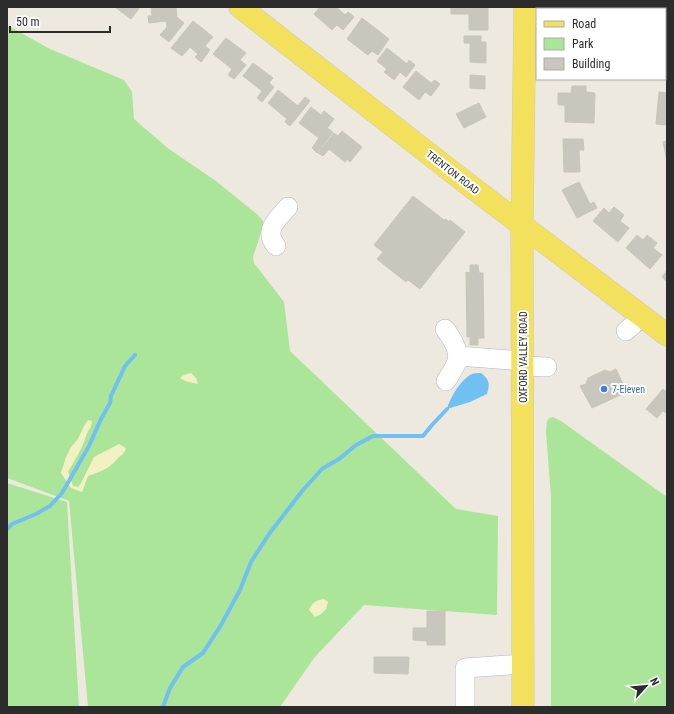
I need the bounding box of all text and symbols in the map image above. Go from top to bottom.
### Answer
scale bar [10,8,110,34]
legend [536,8,666,80]
text: 50 m [16,15,40,29]
text: Road [572,17,596,31]
text: Park [572,37,594,51]
text: Building [572,57,610,71]
street label: TRENTON ROAD [424,148,481,197]
street label: OXFORD VALLEY ROAD [518,311,529,403]
marker: 7-Eleven [599,384,609,394]
place label: 7-Eleven [612,384,645,395]
north arrow [626,666,666,706]
text: N [647,676,662,688]

